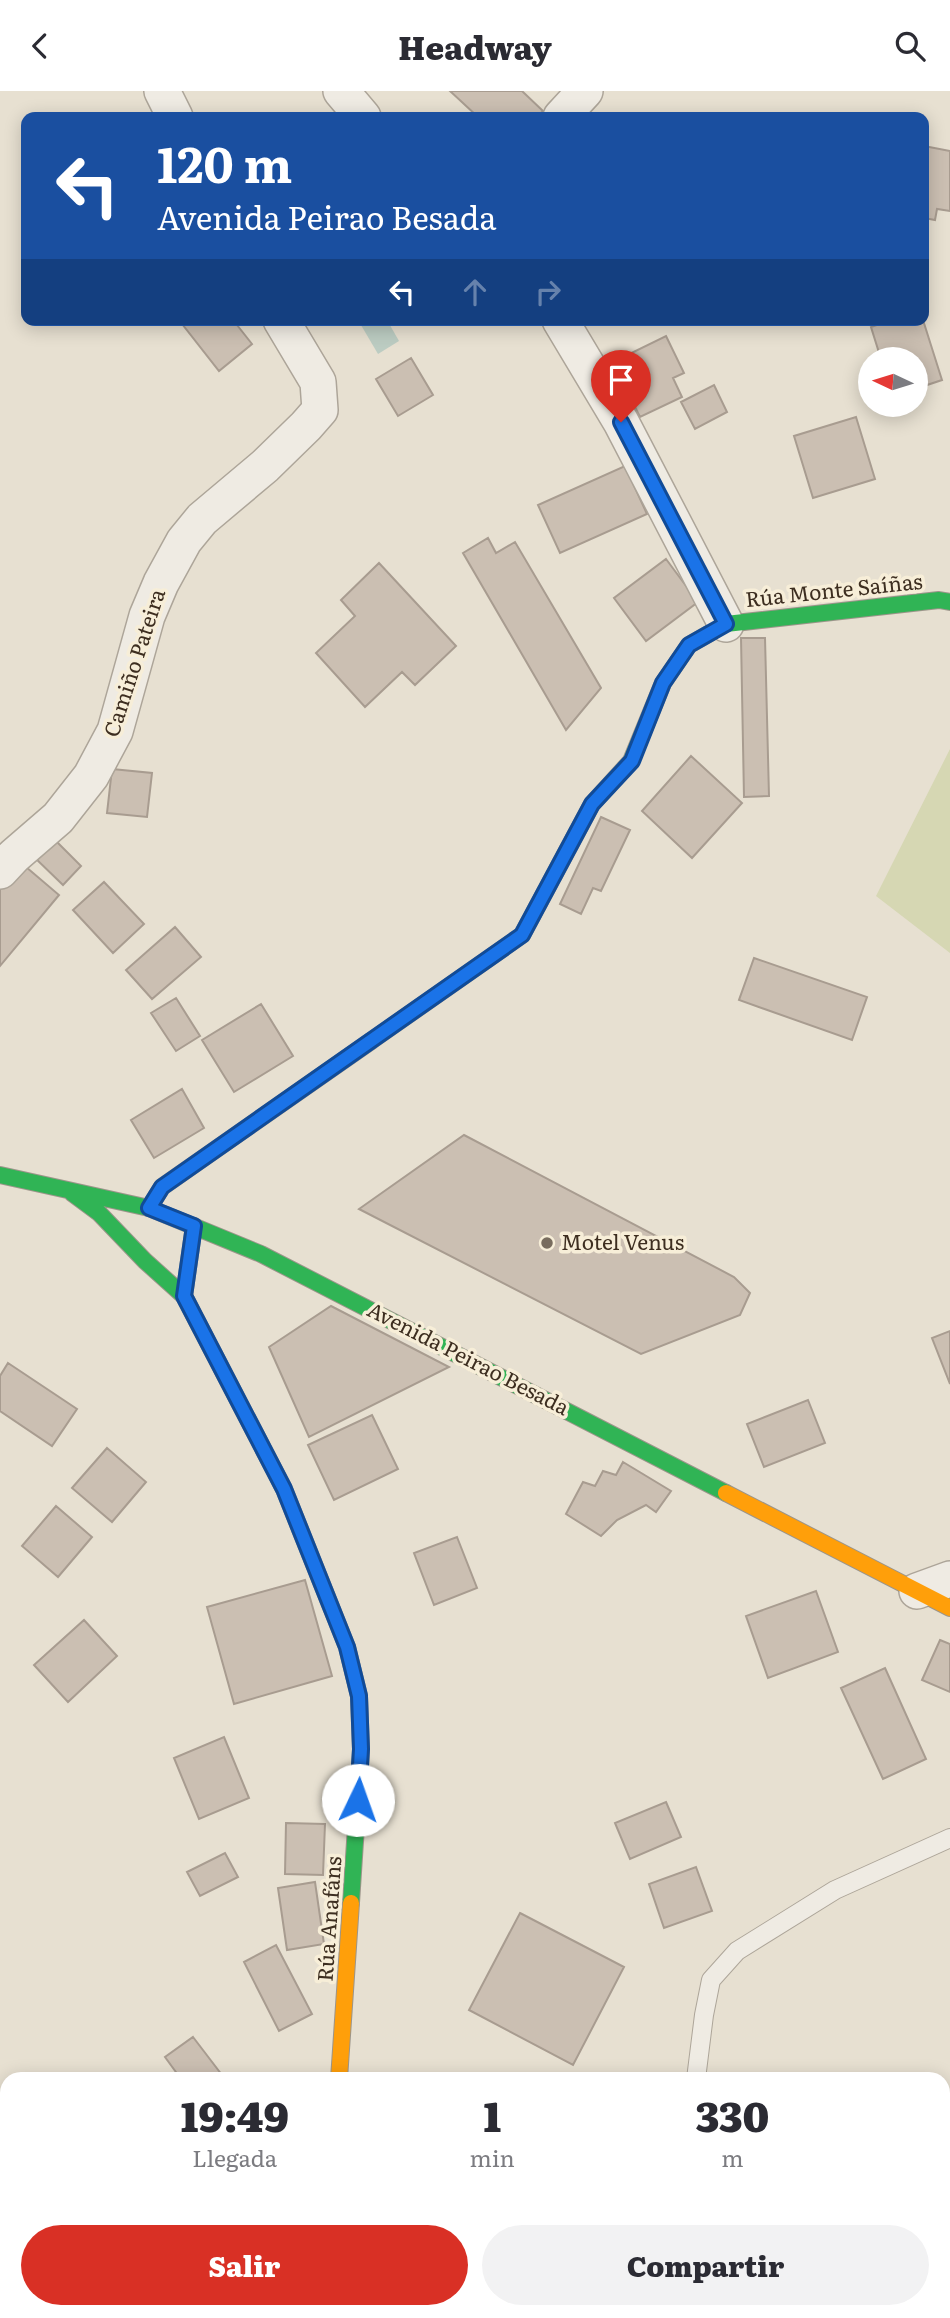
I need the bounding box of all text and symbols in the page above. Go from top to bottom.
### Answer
text: Headway [398,22,552,70]
icon: back [21,27,59,65]
icon: search [891,27,929,65]
text: 120 m [157,125,292,198]
icon: left [42,140,133,231]
text: Avenida Peirao Besada [157,192,497,240]
icon: left [383,273,421,311]
icon: ahead [456,273,494,311]
icon: right [529,273,567,311]
north arrow [858,347,928,417]
map controls [858,347,928,417]
pin [591,350,651,422]
icon: arrive [602,361,640,399]
street label: Rúa Monte Saíñas [744,564,924,613]
street label: Camiño Pateira [94,584,171,740]
place label: Motel Venus [561,1225,684,1256]
marker: Motel Venus [539,1235,555,1251]
street label: Avenida Peirao Besada [363,1292,576,1421]
position arrow [321,1763,395,1837]
street label: Rúa Anafáns [308,1855,347,1983]
text: 19:49 [181,2083,289,2145]
text: 1 [483,2083,501,2145]
text: 330 [695,2083,769,2145]
text: Llegada [192,2140,277,2174]
text: min [470,2140,515,2174]
text: m [721,2140,744,2174]
button: Salir [21,2225,468,2305]
button: Compartir [482,2225,929,2305]

